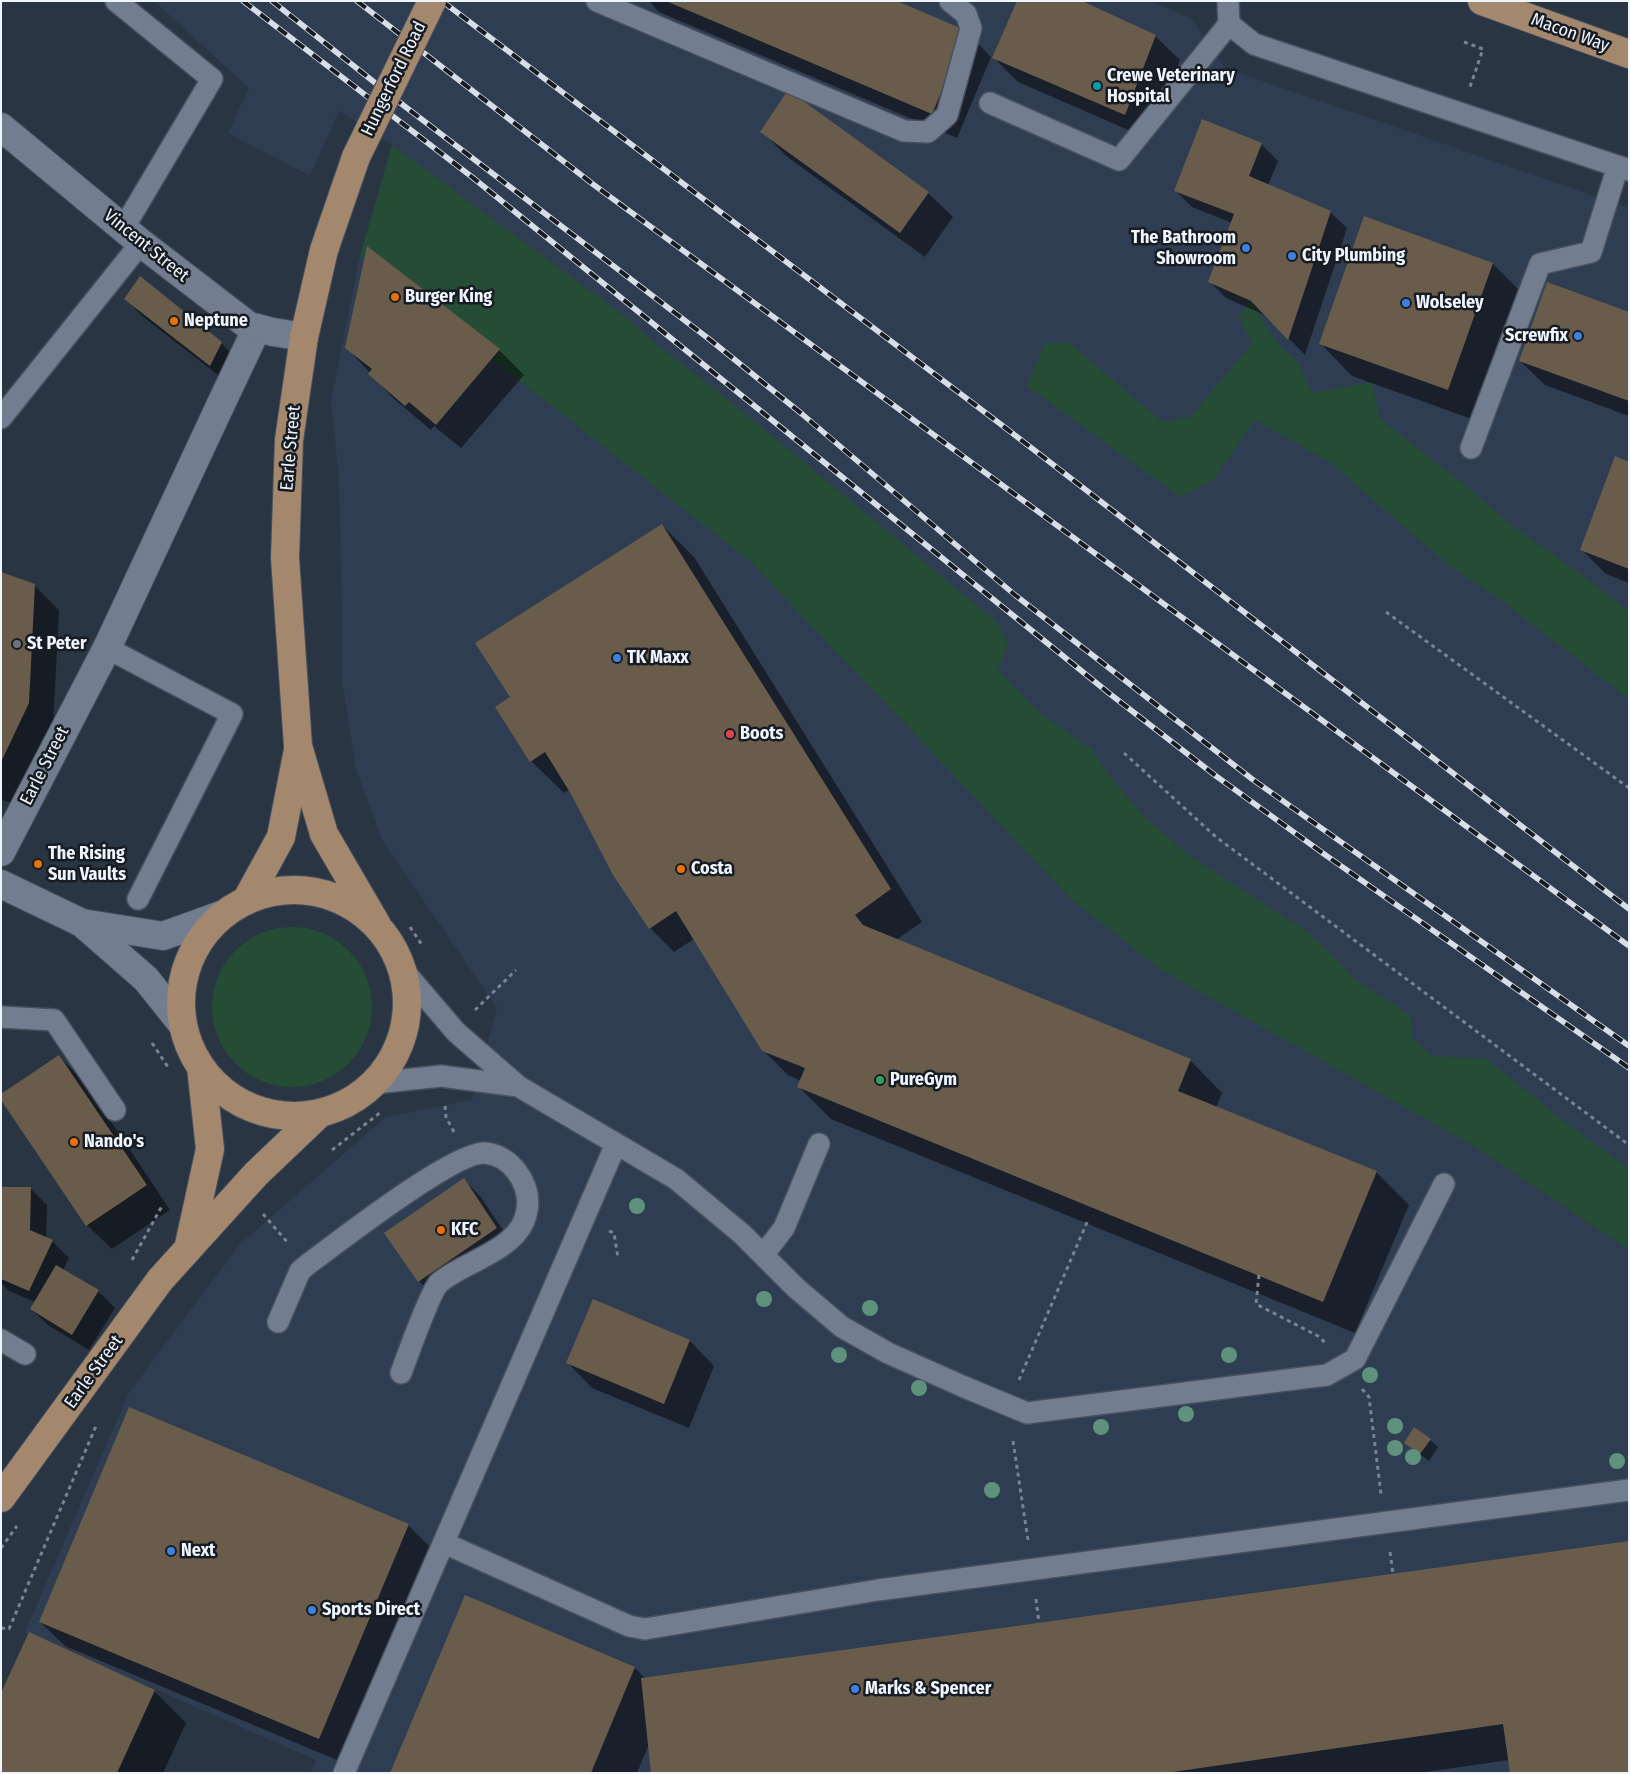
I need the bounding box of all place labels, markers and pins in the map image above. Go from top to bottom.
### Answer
place label: Crewe Veterinary Hospital [1107,65,1235,108]
marker: Crewe Veterinary Hospital [1091,80,1103,92]
place label: The Bathroom Showroom [1131,227,1236,270]
marker: The Bathroom Showroom [1240,242,1252,254]
place label: City Plumbing [1302,245,1405,267]
marker: City Plumbing [1286,250,1298,262]
place label: Burger King [405,286,492,308]
marker: Burger King [389,291,401,303]
place label: Wolseley [1416,292,1484,314]
marker: Wolseley [1400,297,1412,309]
place label: Neptune [184,310,248,332]
marker: Neptune [168,315,180,327]
place label: Screwfix [1505,325,1568,347]
marker: Screwfix [1572,330,1584,342]
place label: St Peter [27,633,87,655]
marker: St Peter [11,638,23,650]
place label: TK Maxx [627,647,689,669]
marker: TK Maxx [611,652,623,664]
place label: Boots [740,723,784,745]
marker: Boots [724,728,736,740]
place label: The Rising Sun Vaults [48,843,126,886]
marker: The Rising Sun Vaults [32,858,44,870]
place label: Costa [691,858,733,880]
marker: Costa [675,863,687,875]
place label: PureGym [890,1069,957,1091]
marker: PureGym [874,1074,886,1086]
place label: Nando's [84,1131,144,1153]
marker: Nando's [68,1136,80,1148]
place label: KFC [451,1219,478,1241]
marker: KFC [435,1224,447,1236]
place label: Next [181,1540,215,1562]
marker: Next [165,1545,177,1557]
place label: Sports Direct [322,1599,420,1621]
marker: Sports Direct [306,1604,318,1616]
place label: Marks & Spencer [865,1678,991,1700]
marker: Marks & Spencer [849,1683,861,1695]

